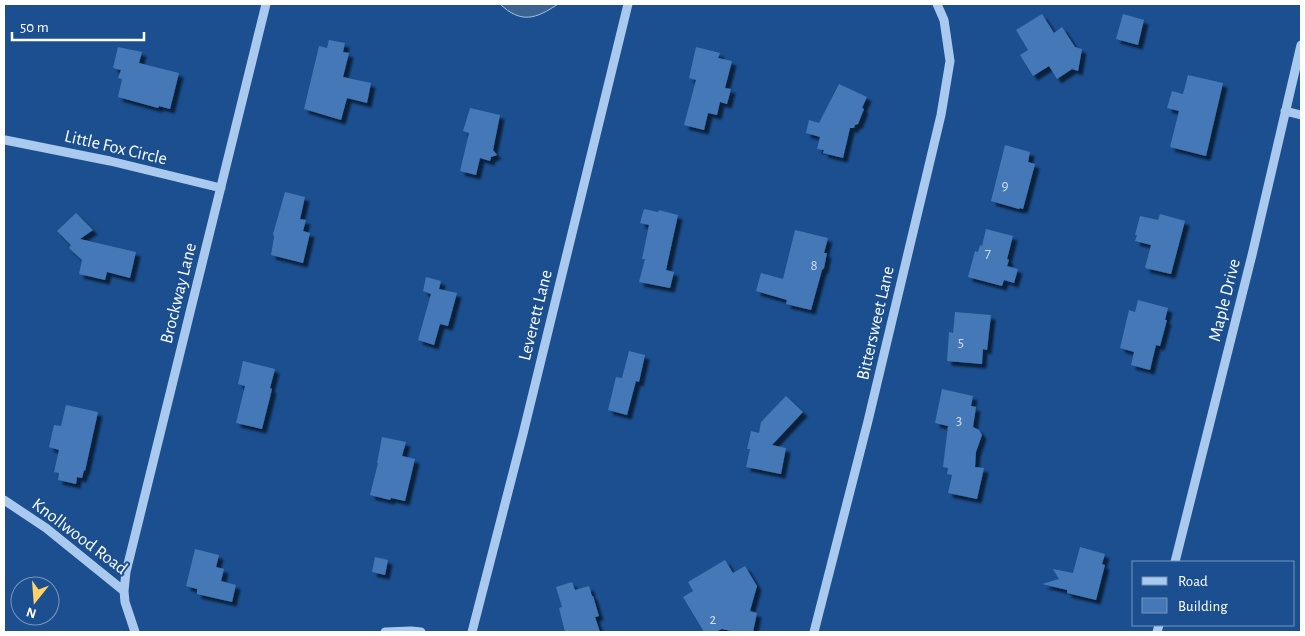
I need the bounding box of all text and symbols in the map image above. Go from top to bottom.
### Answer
scale bar [12,10,145,42]
text: 50 m [20,20,49,35]
street label: Little Fox Circle [63,127,169,169]
house number: 9 [1001,178,1009,193]
street label: Brockway Lane [158,241,200,345]
house number: 7 [985,246,991,261]
street label: Maple Drive [1206,257,1244,343]
house number: 8 [810,258,818,273]
street label: Bittersweet Lane [854,264,898,382]
street label: Leverett Lane [516,268,556,363]
house number: 5 [958,335,964,350]
house number: 3 [956,413,962,428]
street label: Knollwood Road [28,495,130,578]
legend [1132,561,1295,626]
text: Road [1178,574,1208,589]
north arrow [10,576,60,626]
text: Building [1178,599,1228,614]
text: N [25,604,38,621]
house number: 2 [710,612,717,627]

